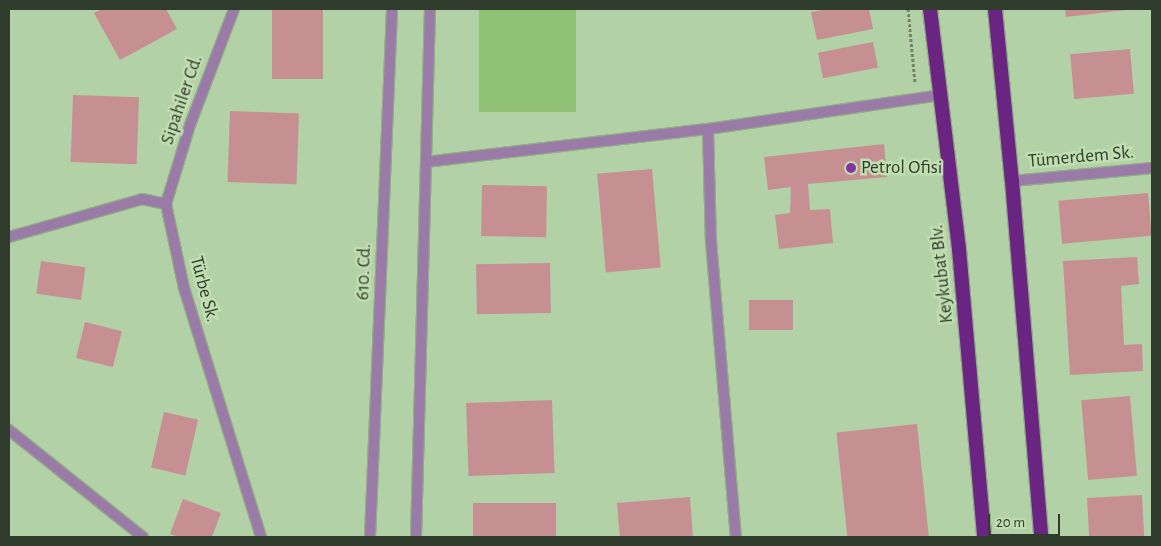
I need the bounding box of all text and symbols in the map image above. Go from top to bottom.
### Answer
street label: Sipahiler Cd. [156,52,208,148]
street label: Tümerdem Sk. [1027,141,1135,173]
place label: Petrol Ofisi [861,157,942,179]
marker: Petrol Ofisi [845,162,857,174]
street label: Keykubat Blv. [925,224,959,324]
street label: 610. Cd. [352,243,376,301]
street label: Türbe Sk. [184,254,224,324]
scale bar [991,504,1064,536]
text: 20 m [996,515,1025,530]

